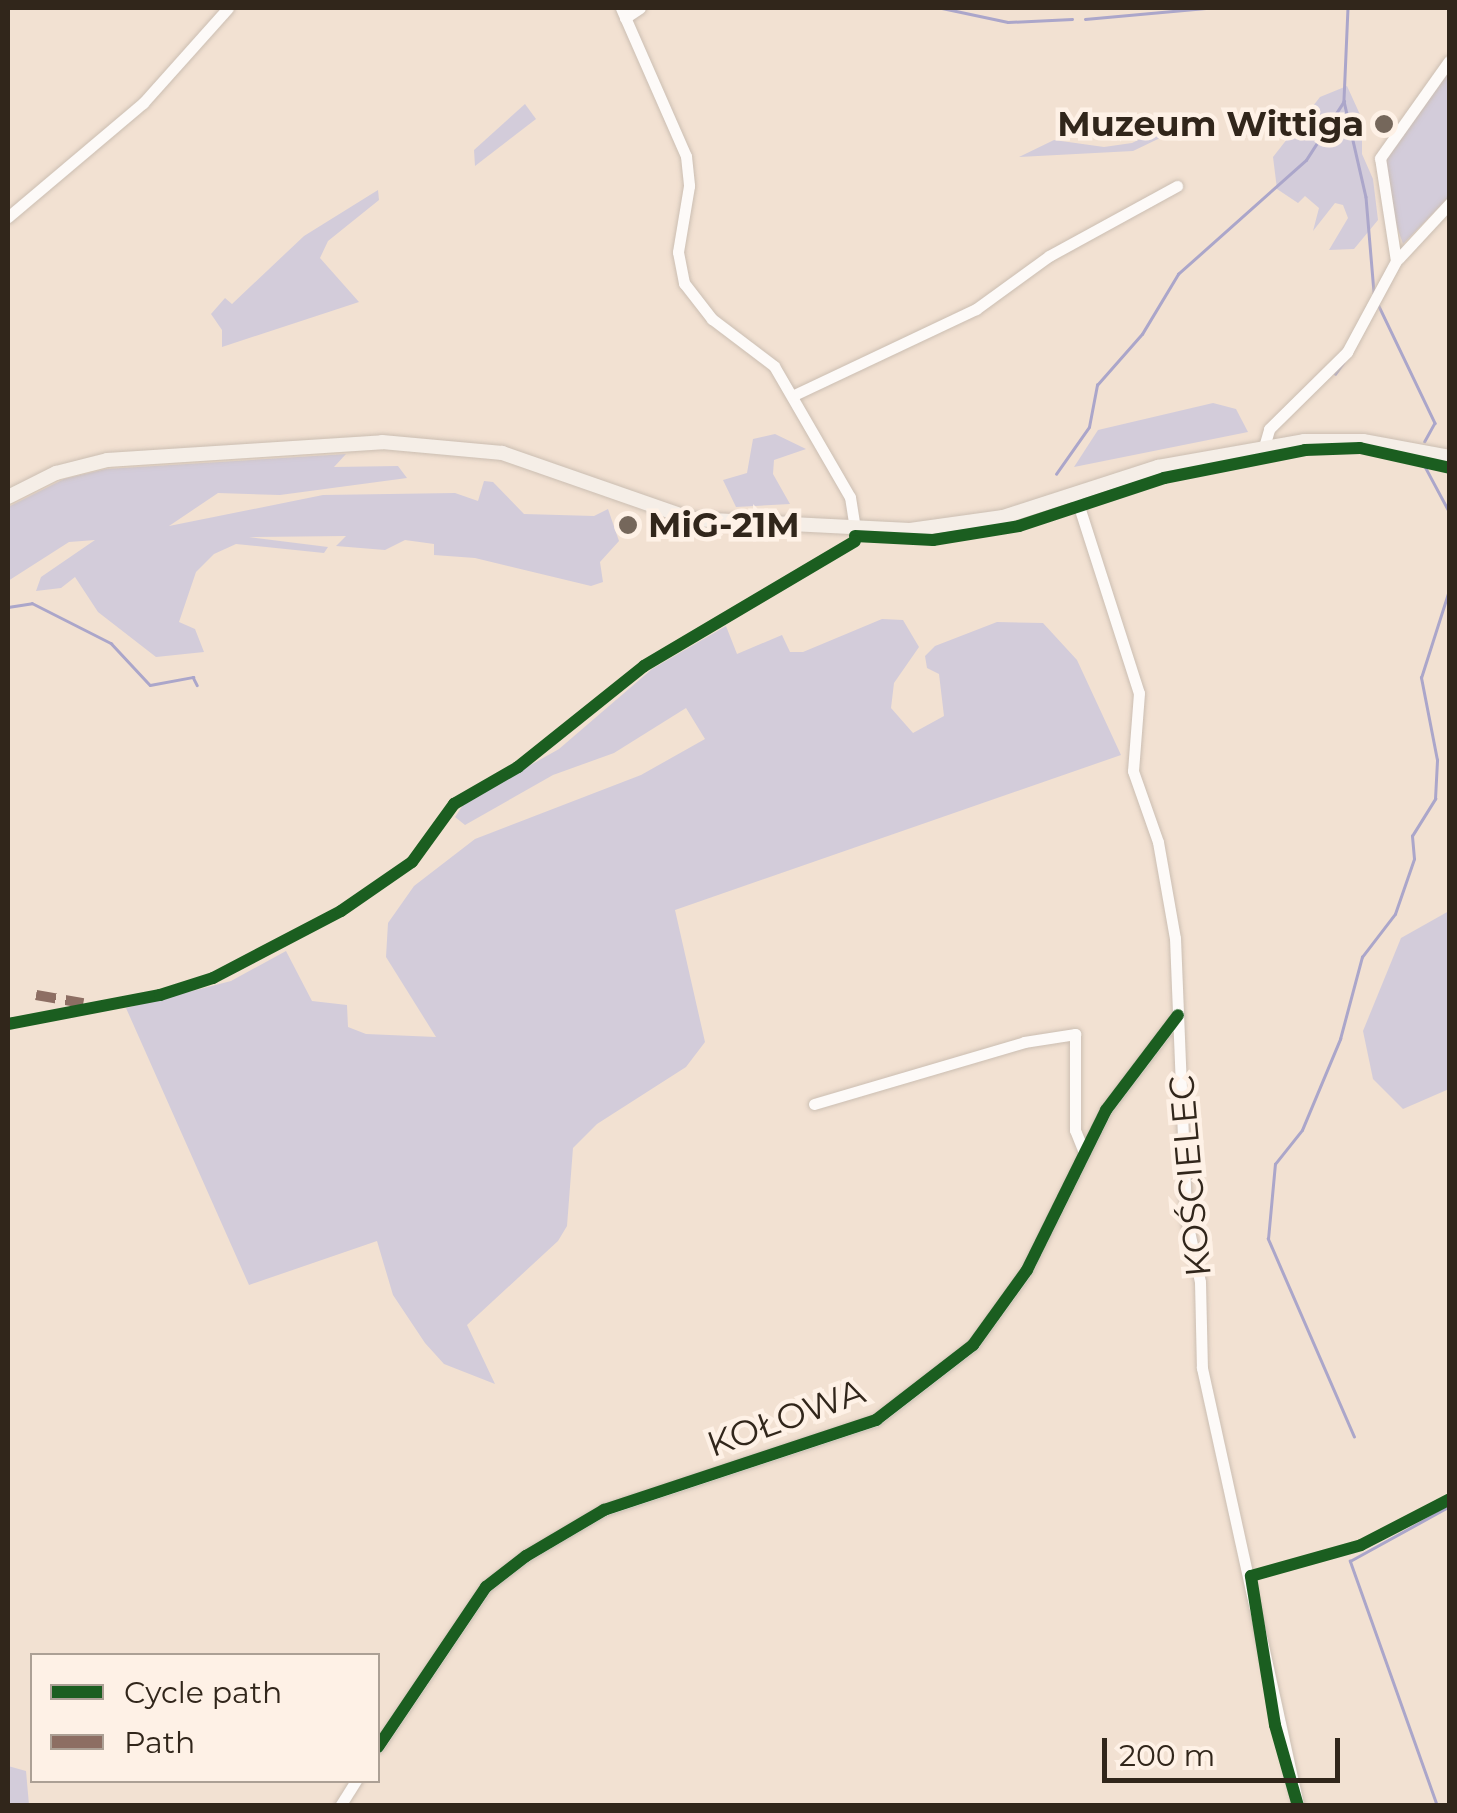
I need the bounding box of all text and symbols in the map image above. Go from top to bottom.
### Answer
place label: Muzeum Wittiga [1057,103,1364,145]
marker: Muzeum Wittiga [1373,113,1395,135]
place label: MiG-21M [648,504,800,546]
marker: MiG-21M [617,514,639,536]
street label: KOŚCIELEC [1160,1074,1220,1278]
street label: KOŁOWA [702,1370,870,1466]
legend [30,1653,380,1783]
text: Cycle path [124,1674,282,1711]
scale bar [1107,1718,1344,1780]
text: Path [124,1724,195,1761]
text: 200 m [1119,1737,1215,1774]

